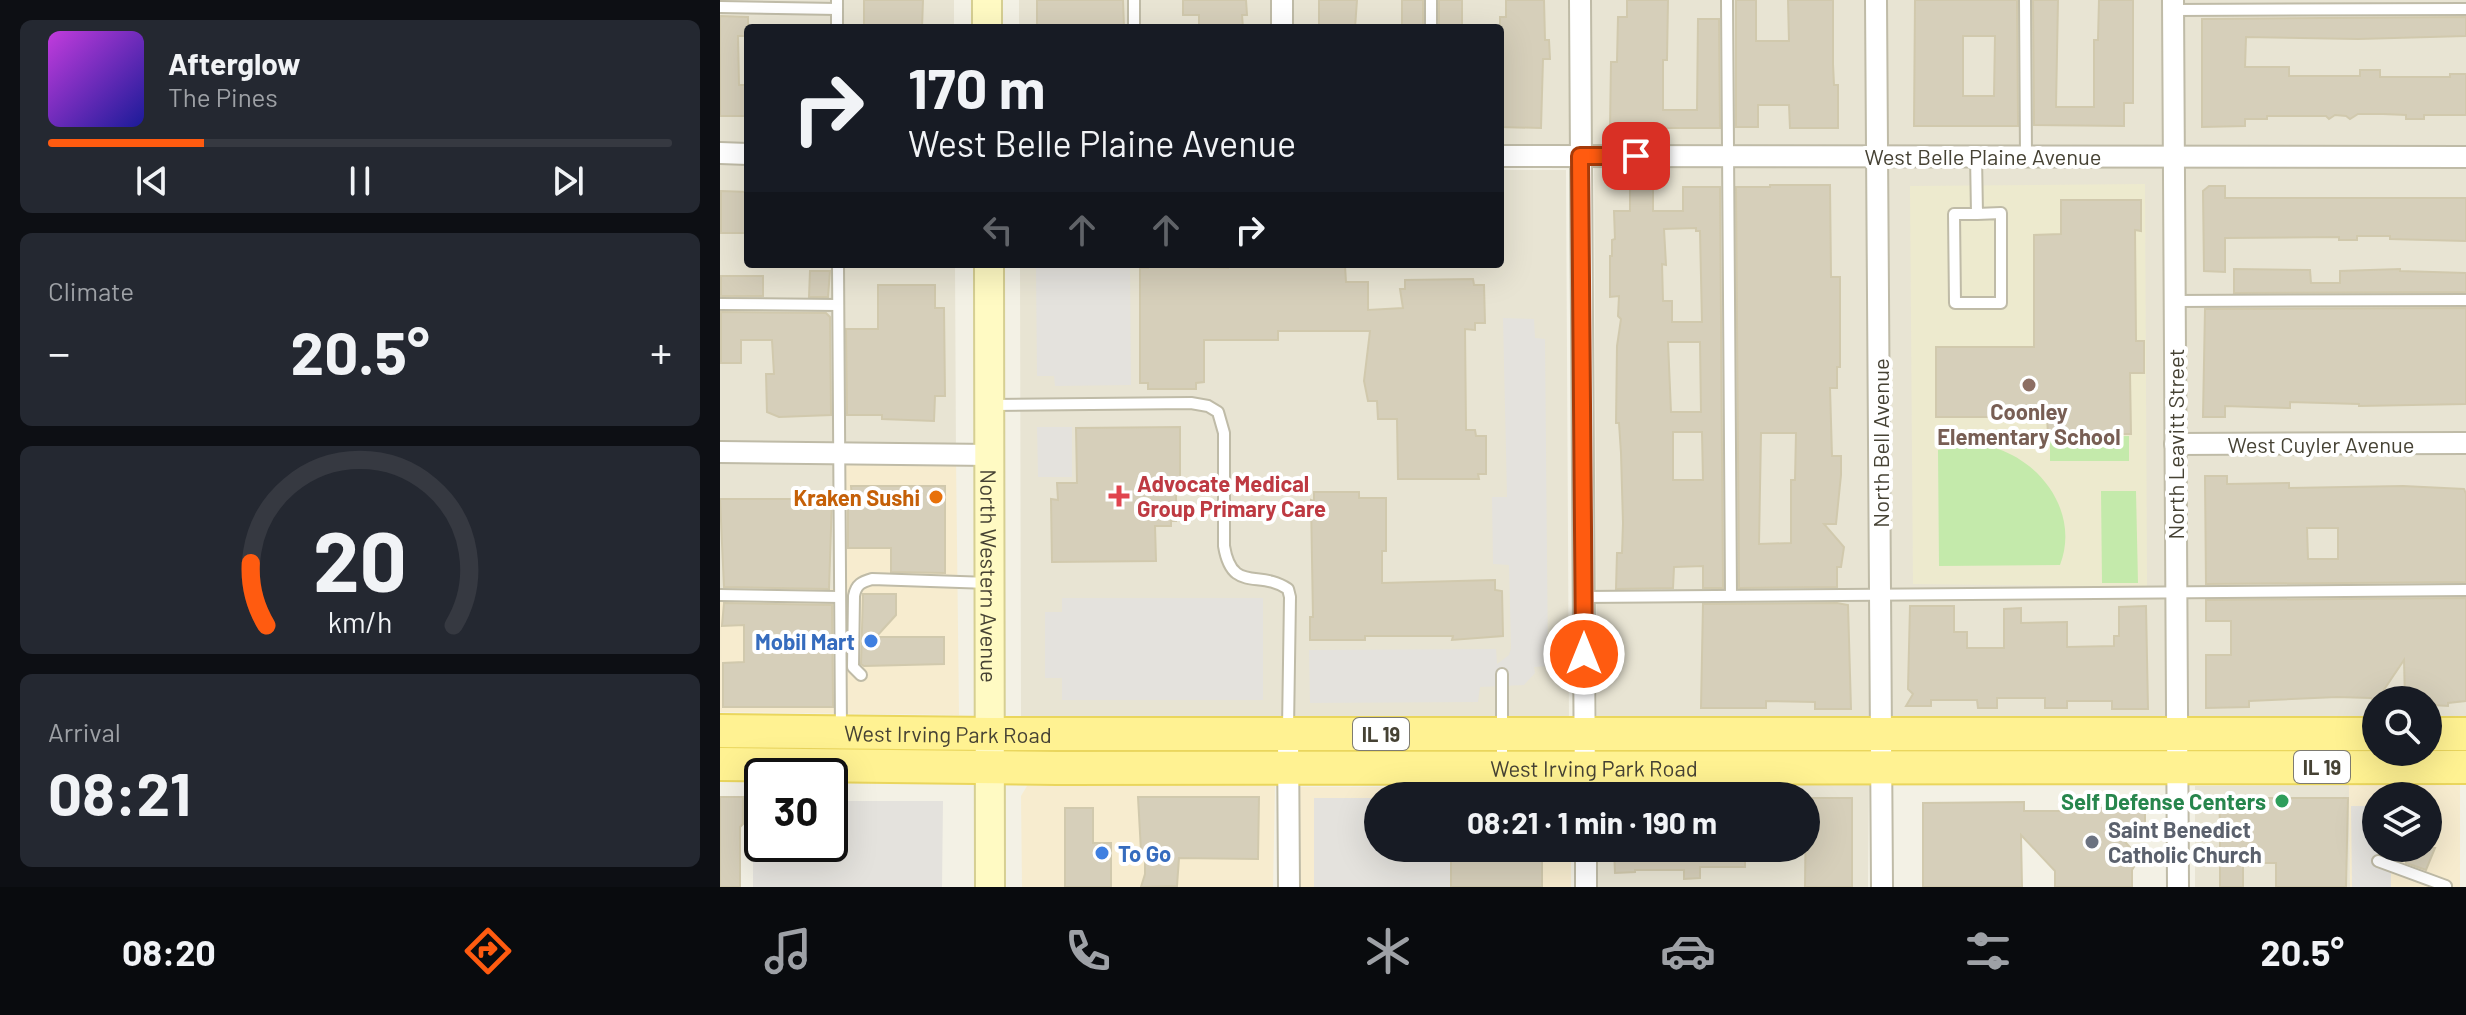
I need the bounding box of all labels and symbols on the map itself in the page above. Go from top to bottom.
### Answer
pin [1602,122,1670,190]
street label: West Belle Plaine Avenue [1864,143,2102,169]
street label: North Leavitt Street [2162,348,2188,540]
street label: North Bell Avenue [1867,358,1893,528]
marker: Coonley Elementary School [2020,376,2038,394]
place label: Coonley Elementary School [1937,398,2121,449]
street label: West Cuyler Avenue [2227,431,2415,457]
street label: North Western Avenue [976,469,1003,683]
place label: Advocate Medical Group Primary Care [1137,470,1326,521]
place label: Kraken Sushi [793,484,920,510]
marker: Advocate Medical Group Primary Care [1108,485,1130,507]
marker: Kraken Sushi [927,488,945,506]
position arrow [1542,612,1626,696]
place label: Mobil Mart [755,628,855,654]
marker: Mobil Mart [862,632,880,650]
road number: IL 19 [1353,718,1409,750]
street label: West Irving Park Road [844,719,1052,747]
road number: IL 19 [2294,751,2350,783]
street label: West Irving Park Road [1490,755,1698,781]
speed limit sign: 30 [744,758,848,862]
place label: Self Defense Centers [2061,788,2266,814]
marker: Self Defense Centers [2273,792,2291,810]
place label: Saint Benedict Catholic Church [2108,816,2262,867]
marker: Saint Benedict Catholic Church [2083,833,2101,851]
place label: To Go [1118,840,1171,866]
marker: To Go [1093,844,1111,862]

